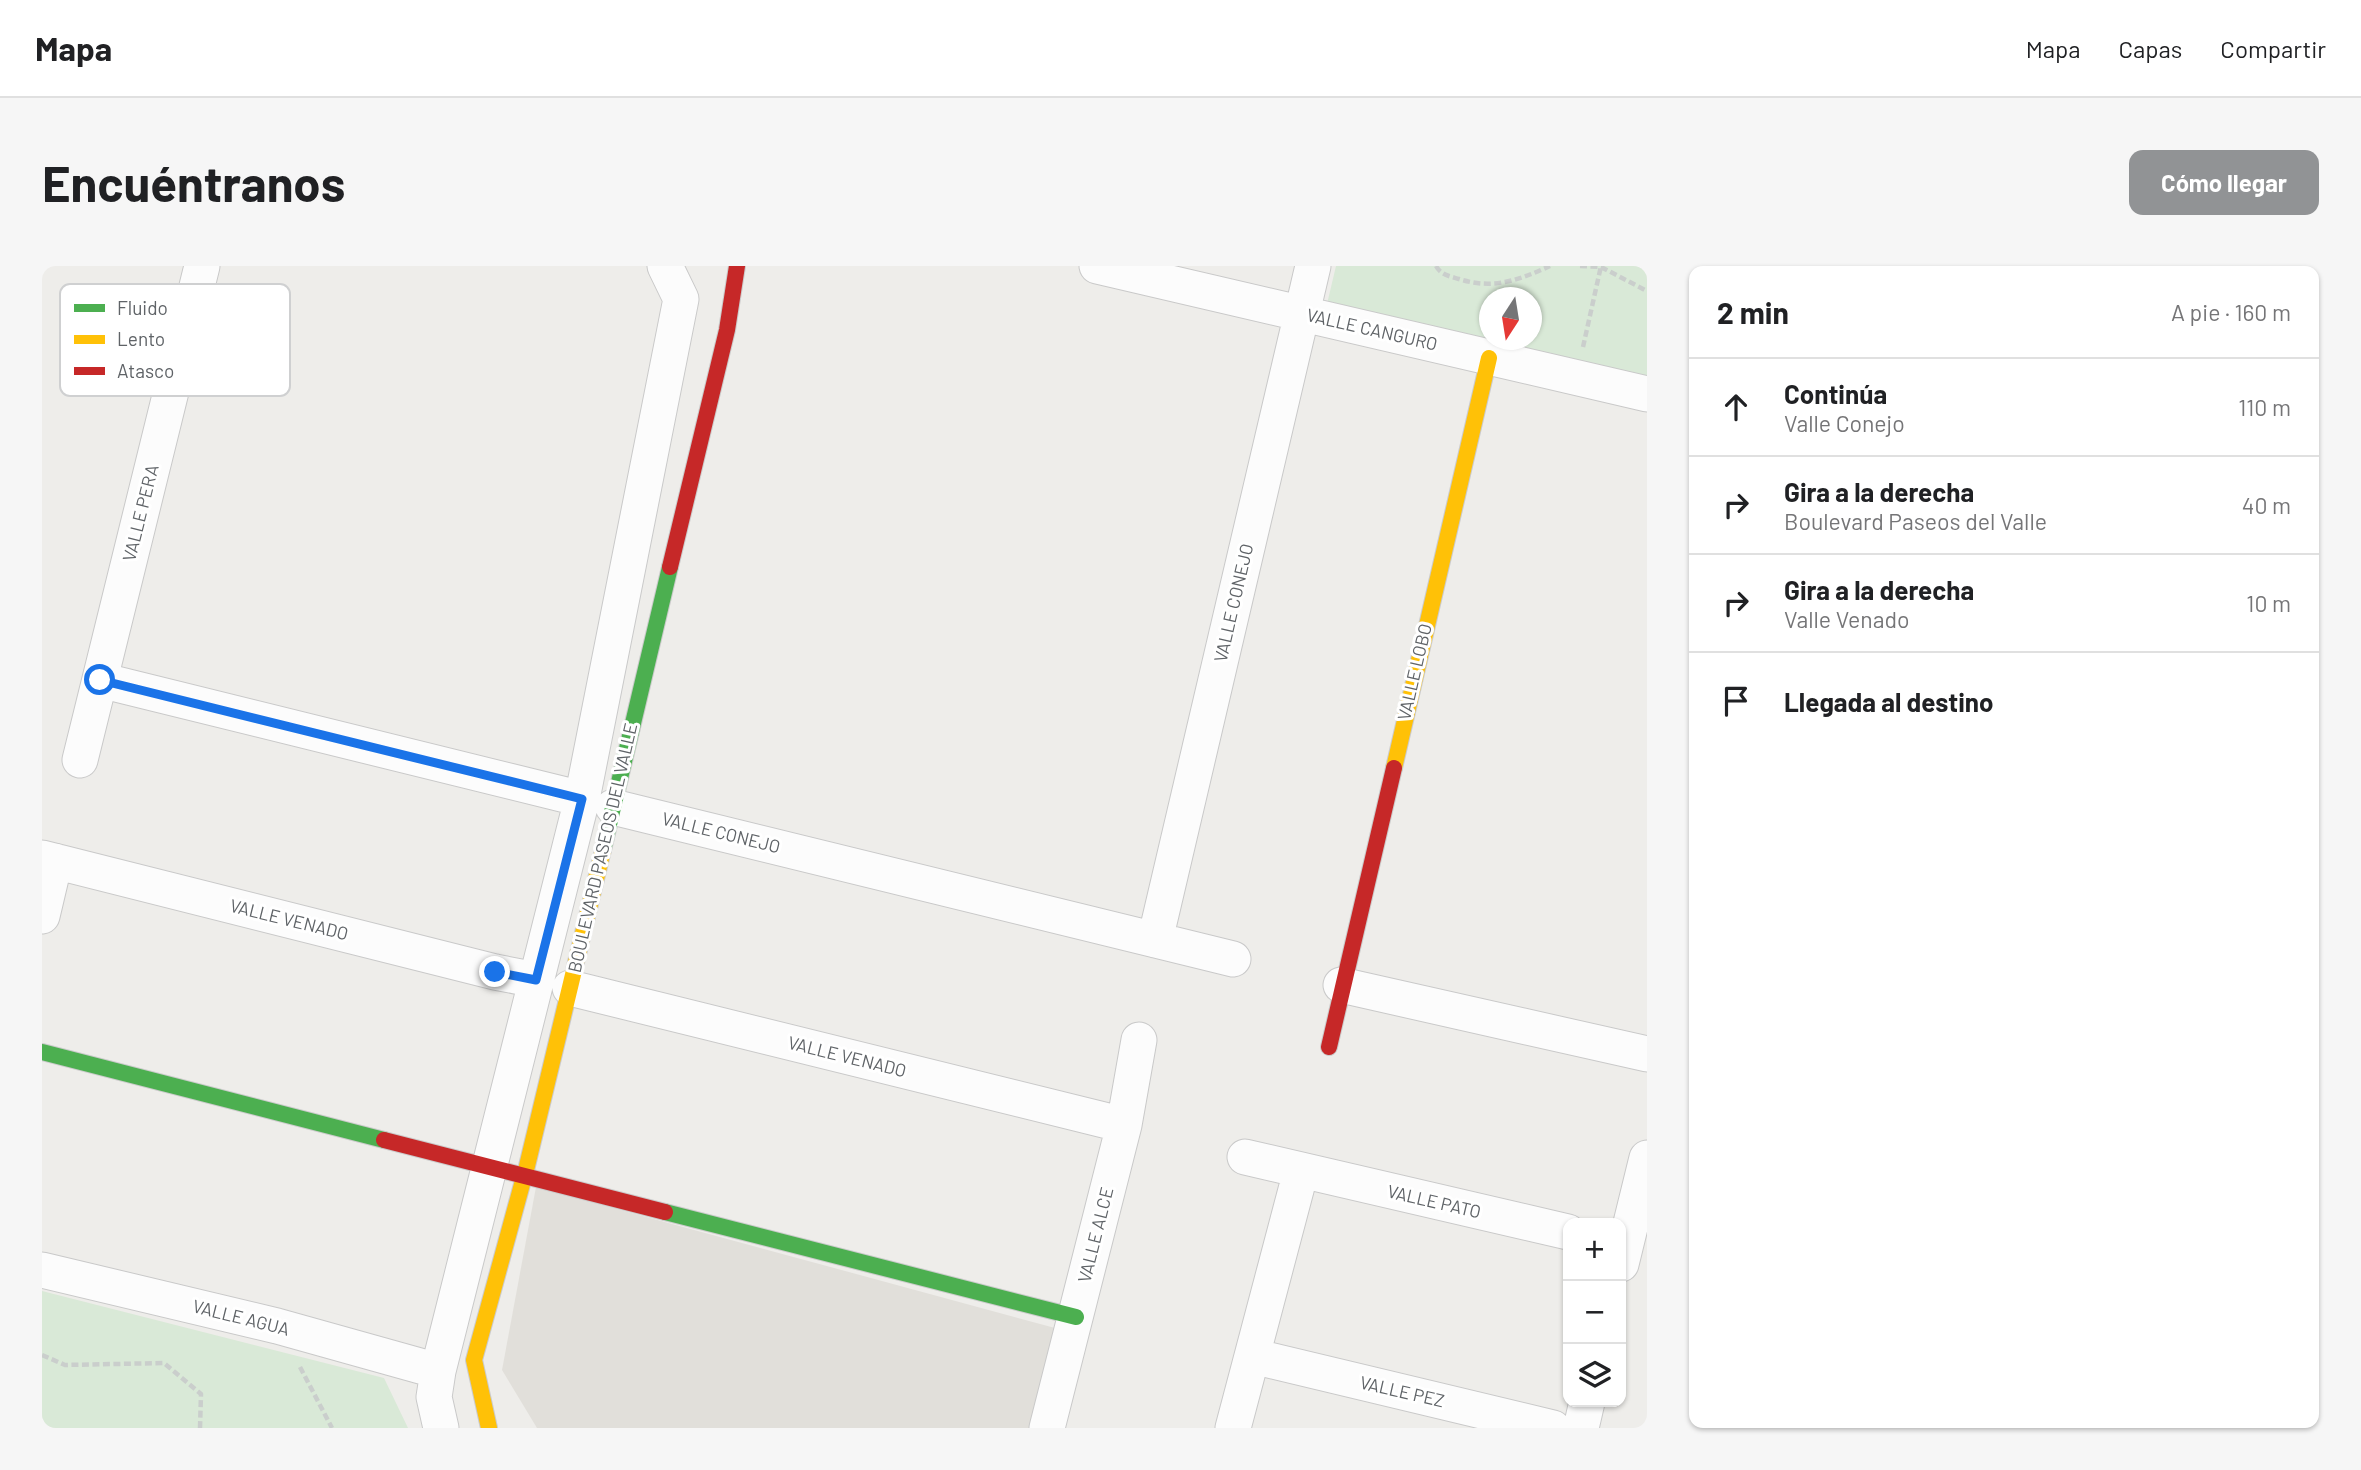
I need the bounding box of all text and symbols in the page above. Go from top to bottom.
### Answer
text: Mapa [35,28,112,68]
text: Mapa [2026,34,2081,63]
text: Capas [2119,34,2182,63]
text: Compartir [2220,34,2326,63]
button: Cómo llegar [2129,150,2319,215]
text: Encuéntranos [42,153,345,212]
legend [60,284,290,396]
north arrow [1479,287,1542,350]
text: 2 min [1717,294,1789,330]
text: Fluido [117,296,168,319]
text: A pie · 160 m [2171,298,2291,326]
street label: VALLE CANGURO [1305,303,1440,355]
text: Lento [117,327,165,350]
text: Atasco [117,359,174,382]
text: Continúa [1784,378,1887,409]
icon: ahead [1717,388,1755,426]
text: 110 m [2238,393,2291,421]
text: Valle Conejo [1784,409,1905,437]
street label: VALLE PERA [117,462,163,563]
text: Gira a la derecha [1784,476,1974,507]
icon: right [1717,486,1755,524]
text: 40 m [2242,491,2291,519]
text: Boulevard Paseos del Valle [1784,507,2047,535]
street label: VALLE CONEJO [1209,541,1257,664]
text: Gira a la derecha [1784,574,1974,605]
icon: right [1717,584,1755,622]
text: 10 m [2246,589,2291,617]
text: Valle Venado [1784,605,1910,633]
street label: VALLE LOBO [1392,621,1436,722]
route start [84,664,115,695]
icon: arrive [1717,682,1755,720]
text: Llegada al destino [1784,686,1993,717]
street label: BOULEVARD PASEOS DEL VALLE [563,721,641,975]
street label: VALLE CONEJO [660,807,783,857]
street label: VALLE VENADO [228,894,351,944]
route end [479,956,510,987]
street label: VALLE VENADO [786,1031,909,1081]
street label: VALLE PATO [1385,1180,1483,1222]
street label: VALLE ALCE [1073,1185,1118,1285]
map controls [1563,1218,1626,1407]
button: + [1563,1218,1626,1281]
button: − [1563,1281,1626,1344]
street label: VALLE AGUA [191,1294,292,1340]
button: layers [1563,1344,1626,1407]
street label: VALLE PEZ [1358,1371,1447,1411]

